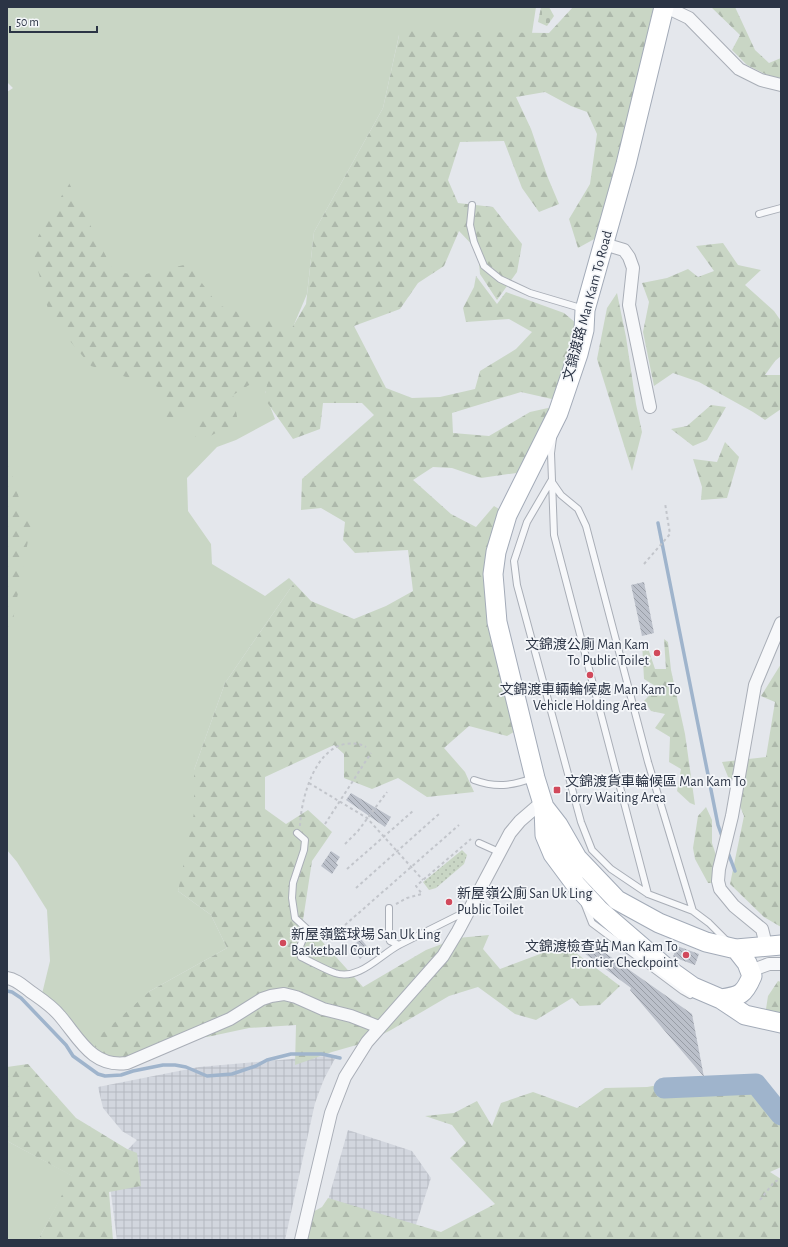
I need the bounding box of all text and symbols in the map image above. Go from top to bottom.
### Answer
scale bar [10,8,97,34]
text: 50 m [16,16,39,28]
street label: 文錦渡路 Man Kam To Road [559,229,615,383]
place label: 文錦渡公廁 Man Kam To Public Toilet [525,636,650,668]
marker: 文錦渡公廁 Man Kam To Public Toilet [652,648,662,658]
marker: 文錦渡車輛輪候處 Man Kam To Vehicle Holding Area [585,670,595,680]
place label: 文錦渡車輛輪候處 Man Kam To Vehicle Holding Area [499,681,681,713]
place label: 文錦渡貨車輪候區 Man Kam To Lorry Waiting Area [565,773,746,805]
marker: 文錦渡貨車輪候區 Man Kam To Lorry Waiting Area [552,785,562,795]
place label: 新屋嶺公廁 San Uk Ling Public Toilet [457,885,592,917]
marker: 新屋嶺公廁 San Uk Ling Public Toilet [444,897,454,907]
place label: 新屋嶺籃球場 San Uk Ling Basketball Court [291,927,440,958]
marker: 新屋嶺籃球場 San Uk Ling Basketball Court [278,938,288,948]
place label: 文錦渡檢查站 Man Kam To Frontier Checkpoint [525,938,679,970]
marker: 文錦渡檢查站 Man Kam To Frontier Checkpoint [681,950,691,960]

